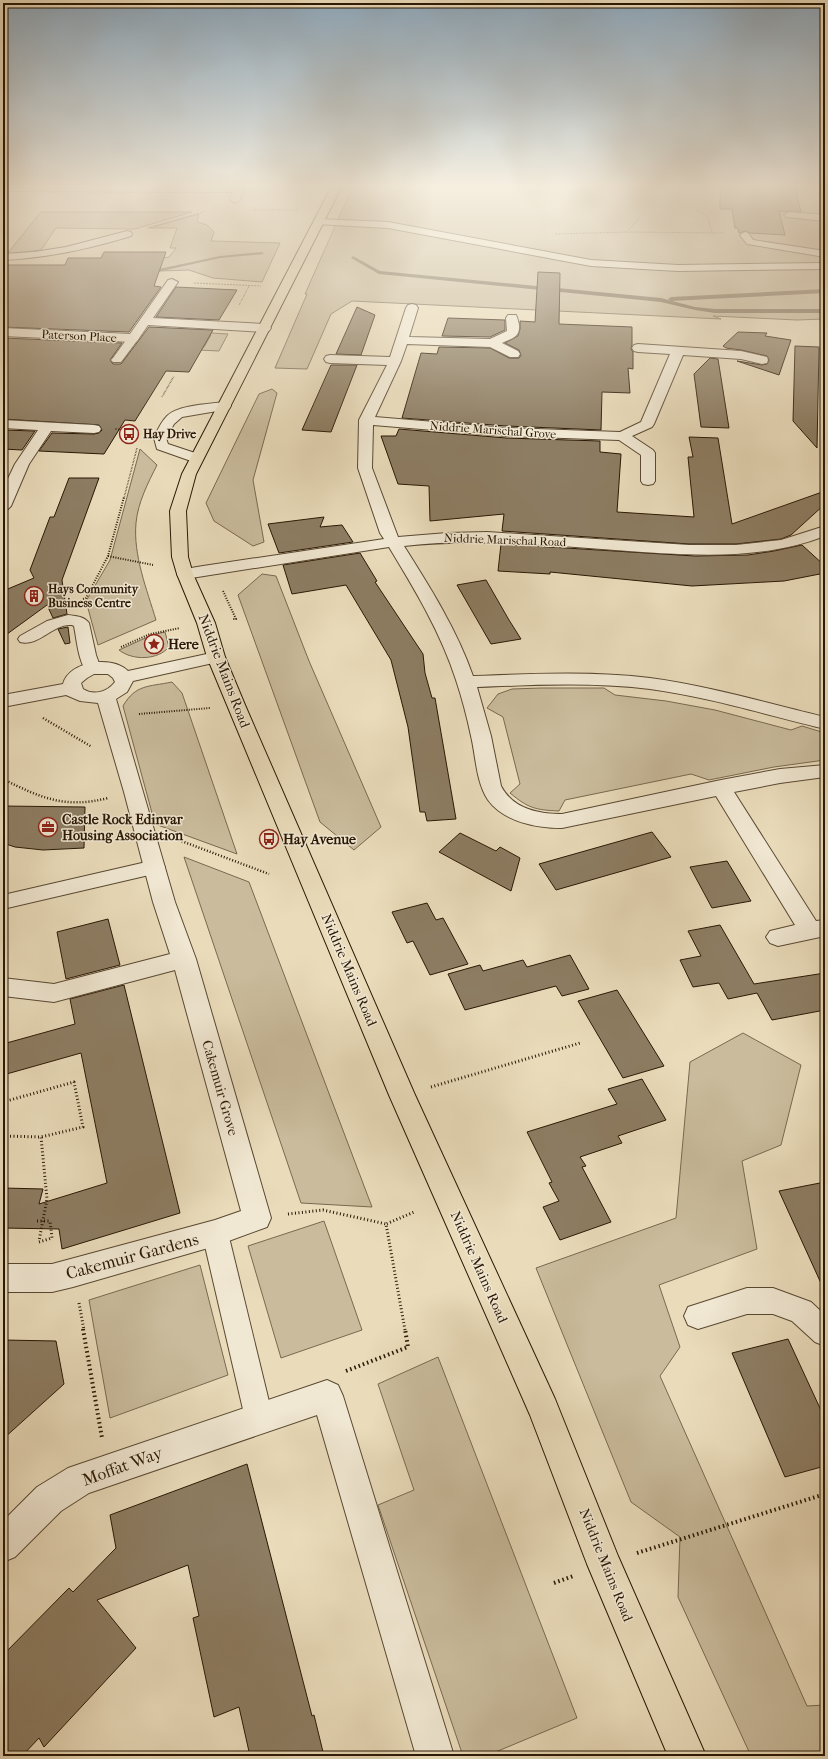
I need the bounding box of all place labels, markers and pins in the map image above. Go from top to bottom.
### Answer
bus stop icon: Hay Drive [118,423,140,445]
place label: Hay Drive [143,427,196,442]
place label: Hays Community Business Centre [48,582,139,610]
building icon: Hays Community Business Centre [23,585,45,607]
place icon: Here [143,633,165,655]
place label: Here [168,636,199,653]
place label: Castle Rock Edinvar Housing Association [62,811,184,844]
office icon: Castle Rock Edinvar Housing Association [37,816,59,838]
bus stop icon: Hay Avenue [258,828,280,850]
place label: Hay Avenue [283,831,356,848]

